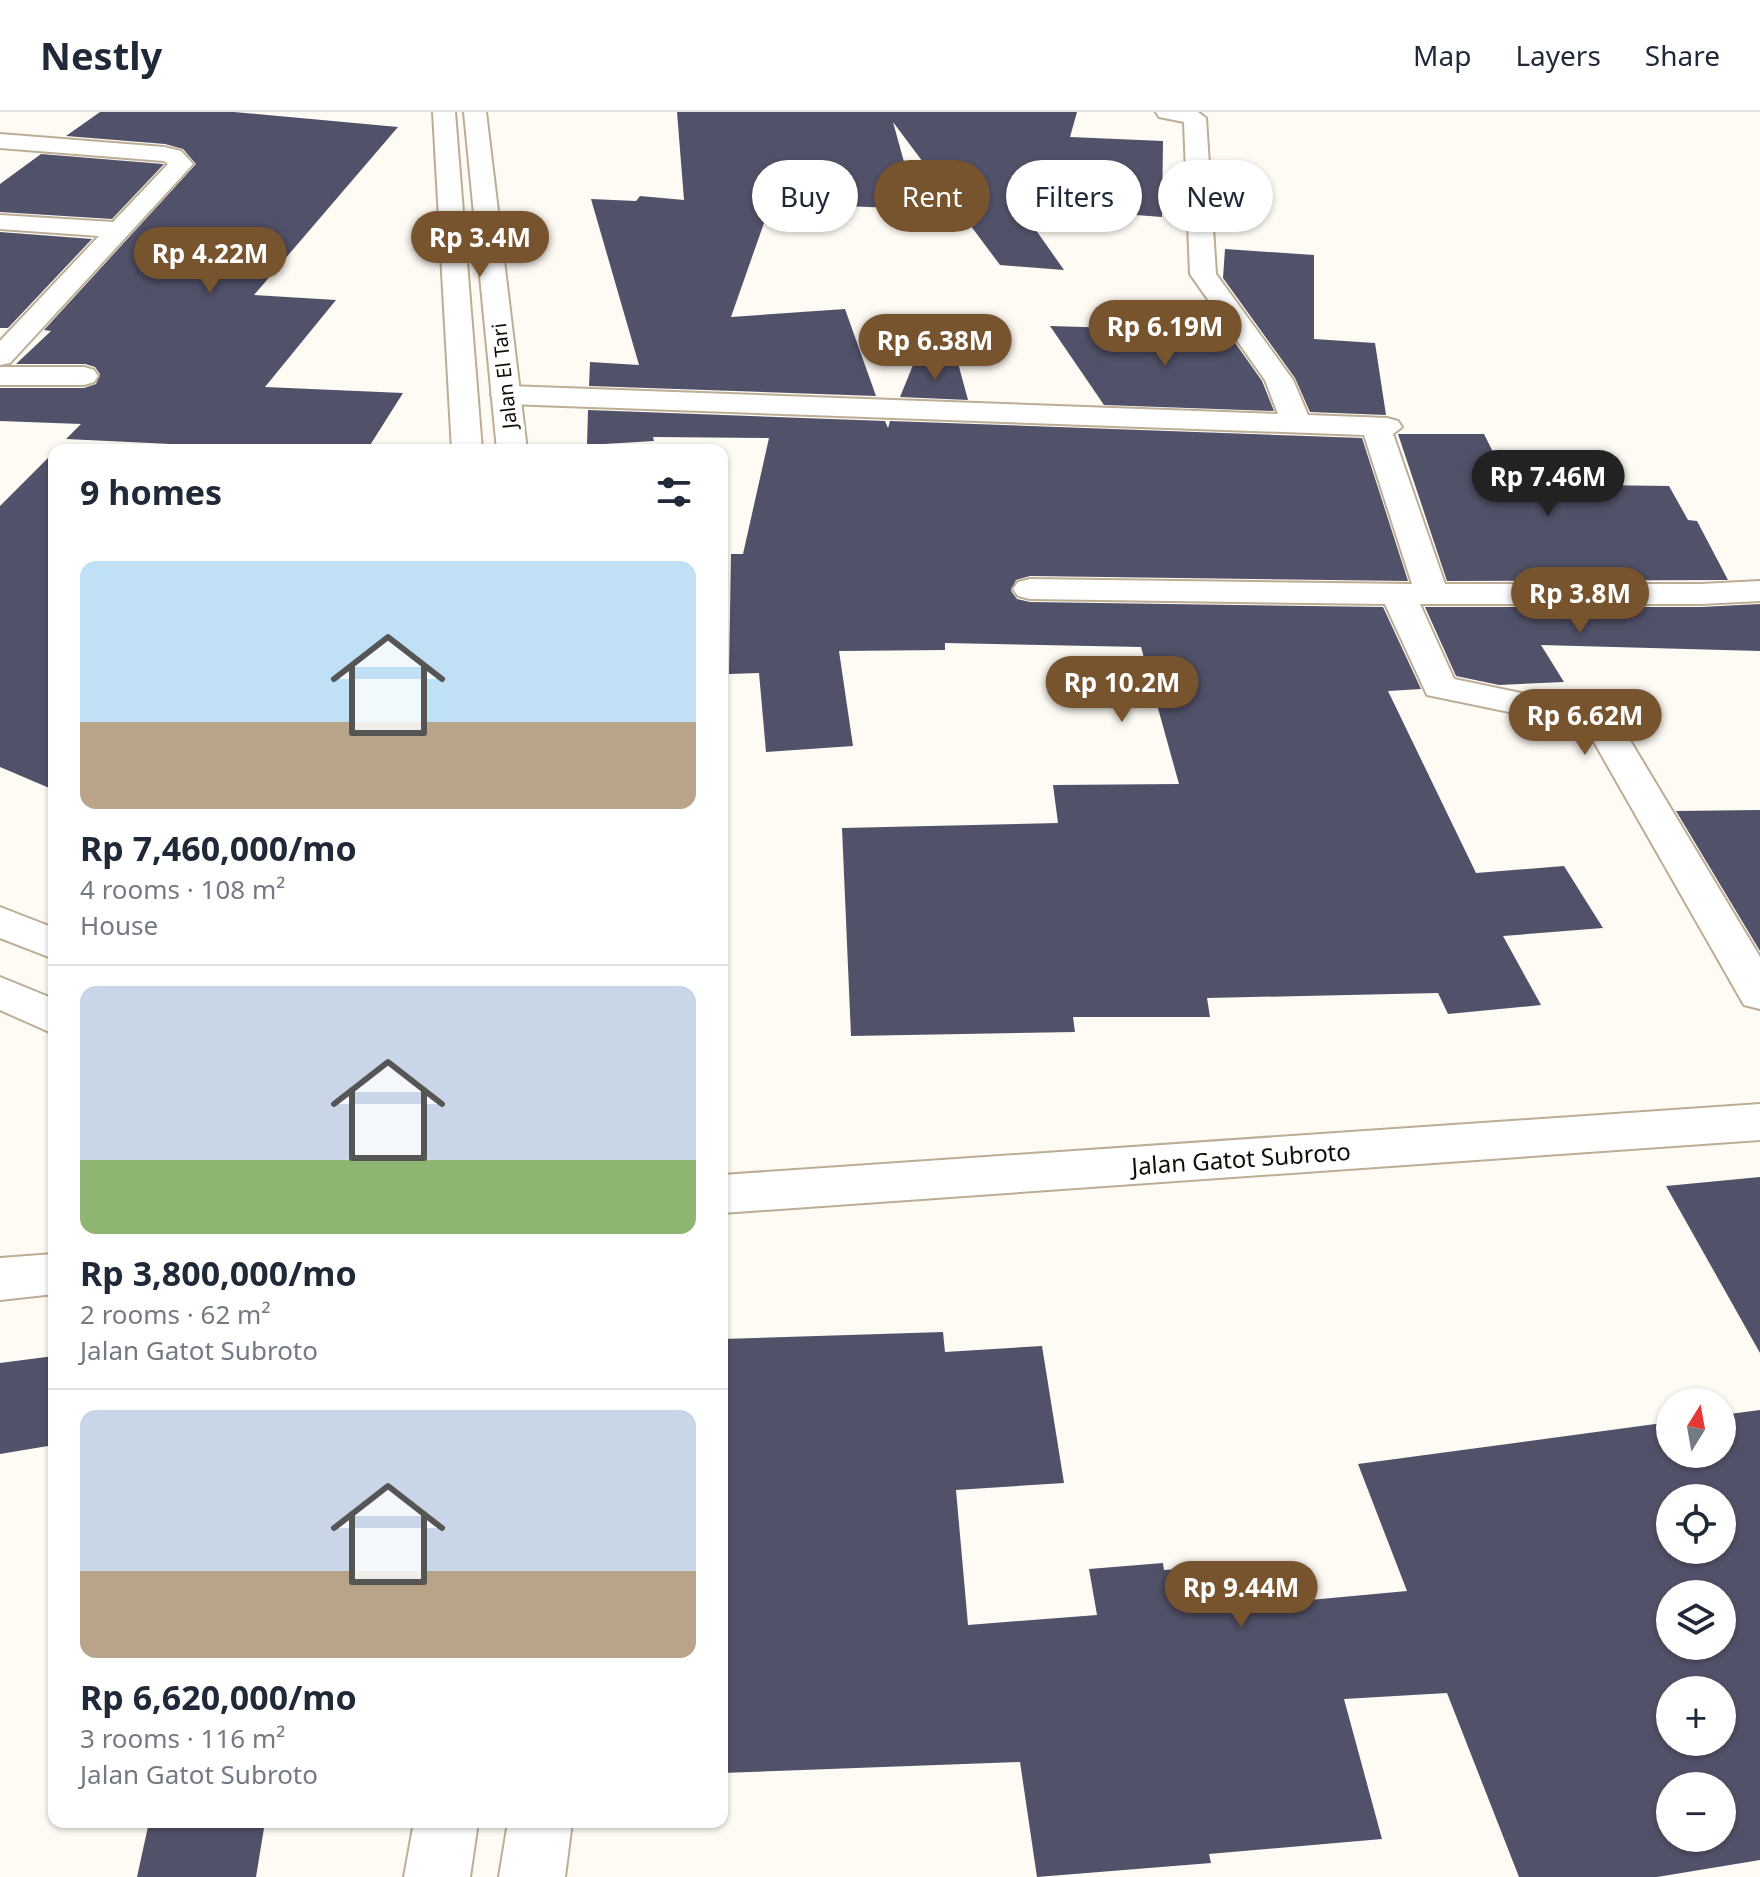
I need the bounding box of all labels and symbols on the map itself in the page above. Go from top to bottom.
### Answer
pin: Rp 3.4M [406,211,554,279]
pin: Rp 4.22M [127,227,293,295]
pin: Rp 6.19M [1082,300,1248,368]
pin: Rp 6.38M [852,314,1018,382]
street label: Jalan El Tari [485,322,523,432]
pin: Rp 7.46M [1465,450,1631,518]
pin: Rp 3.8M [1506,567,1654,635]
pin: Rp 10.2M [1039,656,1205,724]
pin: Rp 6.62M [1502,689,1668,757]
street label: Jalan Gatot Subroto [1128,1134,1352,1182]
north arrow [1656,1388,1736,1468]
pin: Rp 9.44M [1158,1561,1324,1629]

